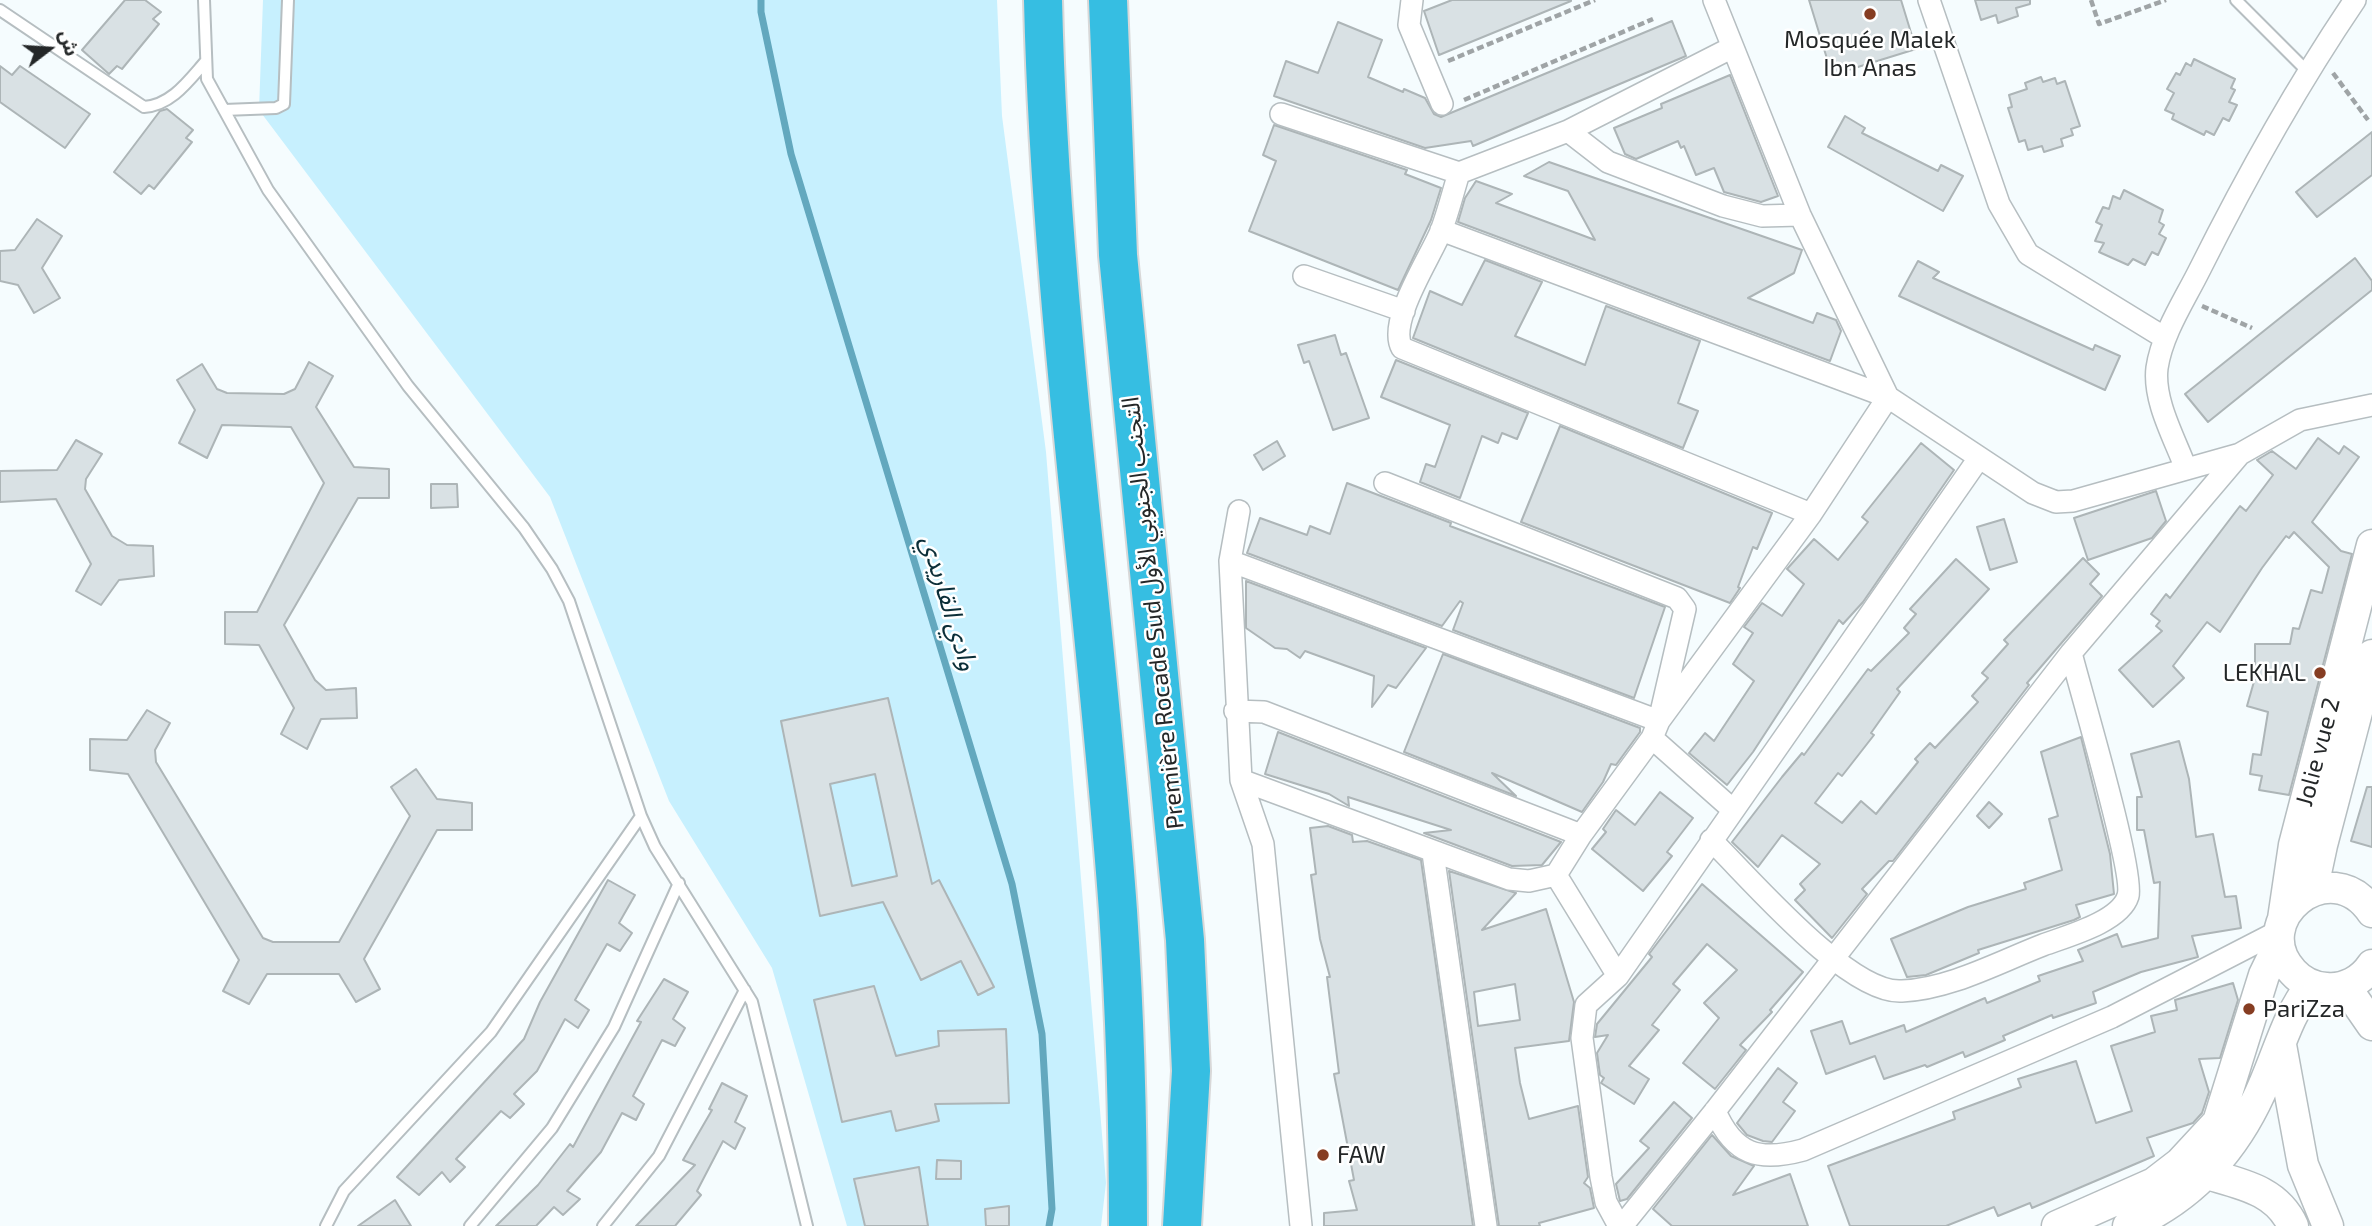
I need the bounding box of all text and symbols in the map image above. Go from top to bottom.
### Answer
marker: Mosquée Malek Ibn Anas [1862,6,1878,22]
north arrow [14,14,84,84]
place label: Mosquée Malek Ibn Anas [1784,26,1956,82]
text: ش [55,27,84,59]
street label: Première Rocade Sud التجنب الجنوبي الأول [1116,395,1190,831]
water label: وادي القاريدي [914,532,984,674]
place label: LEKHAL [2223,659,2306,687]
marker: LEKHAL [2312,665,2328,681]
street label: Jolie vue 2 [2290,695,2346,809]
place label: PariZza [2263,995,2345,1023]
marker: PariZza [2241,1001,2257,1017]
place label: FAW [1337,1141,1386,1169]
marker: FAW [1315,1147,1331,1163]

